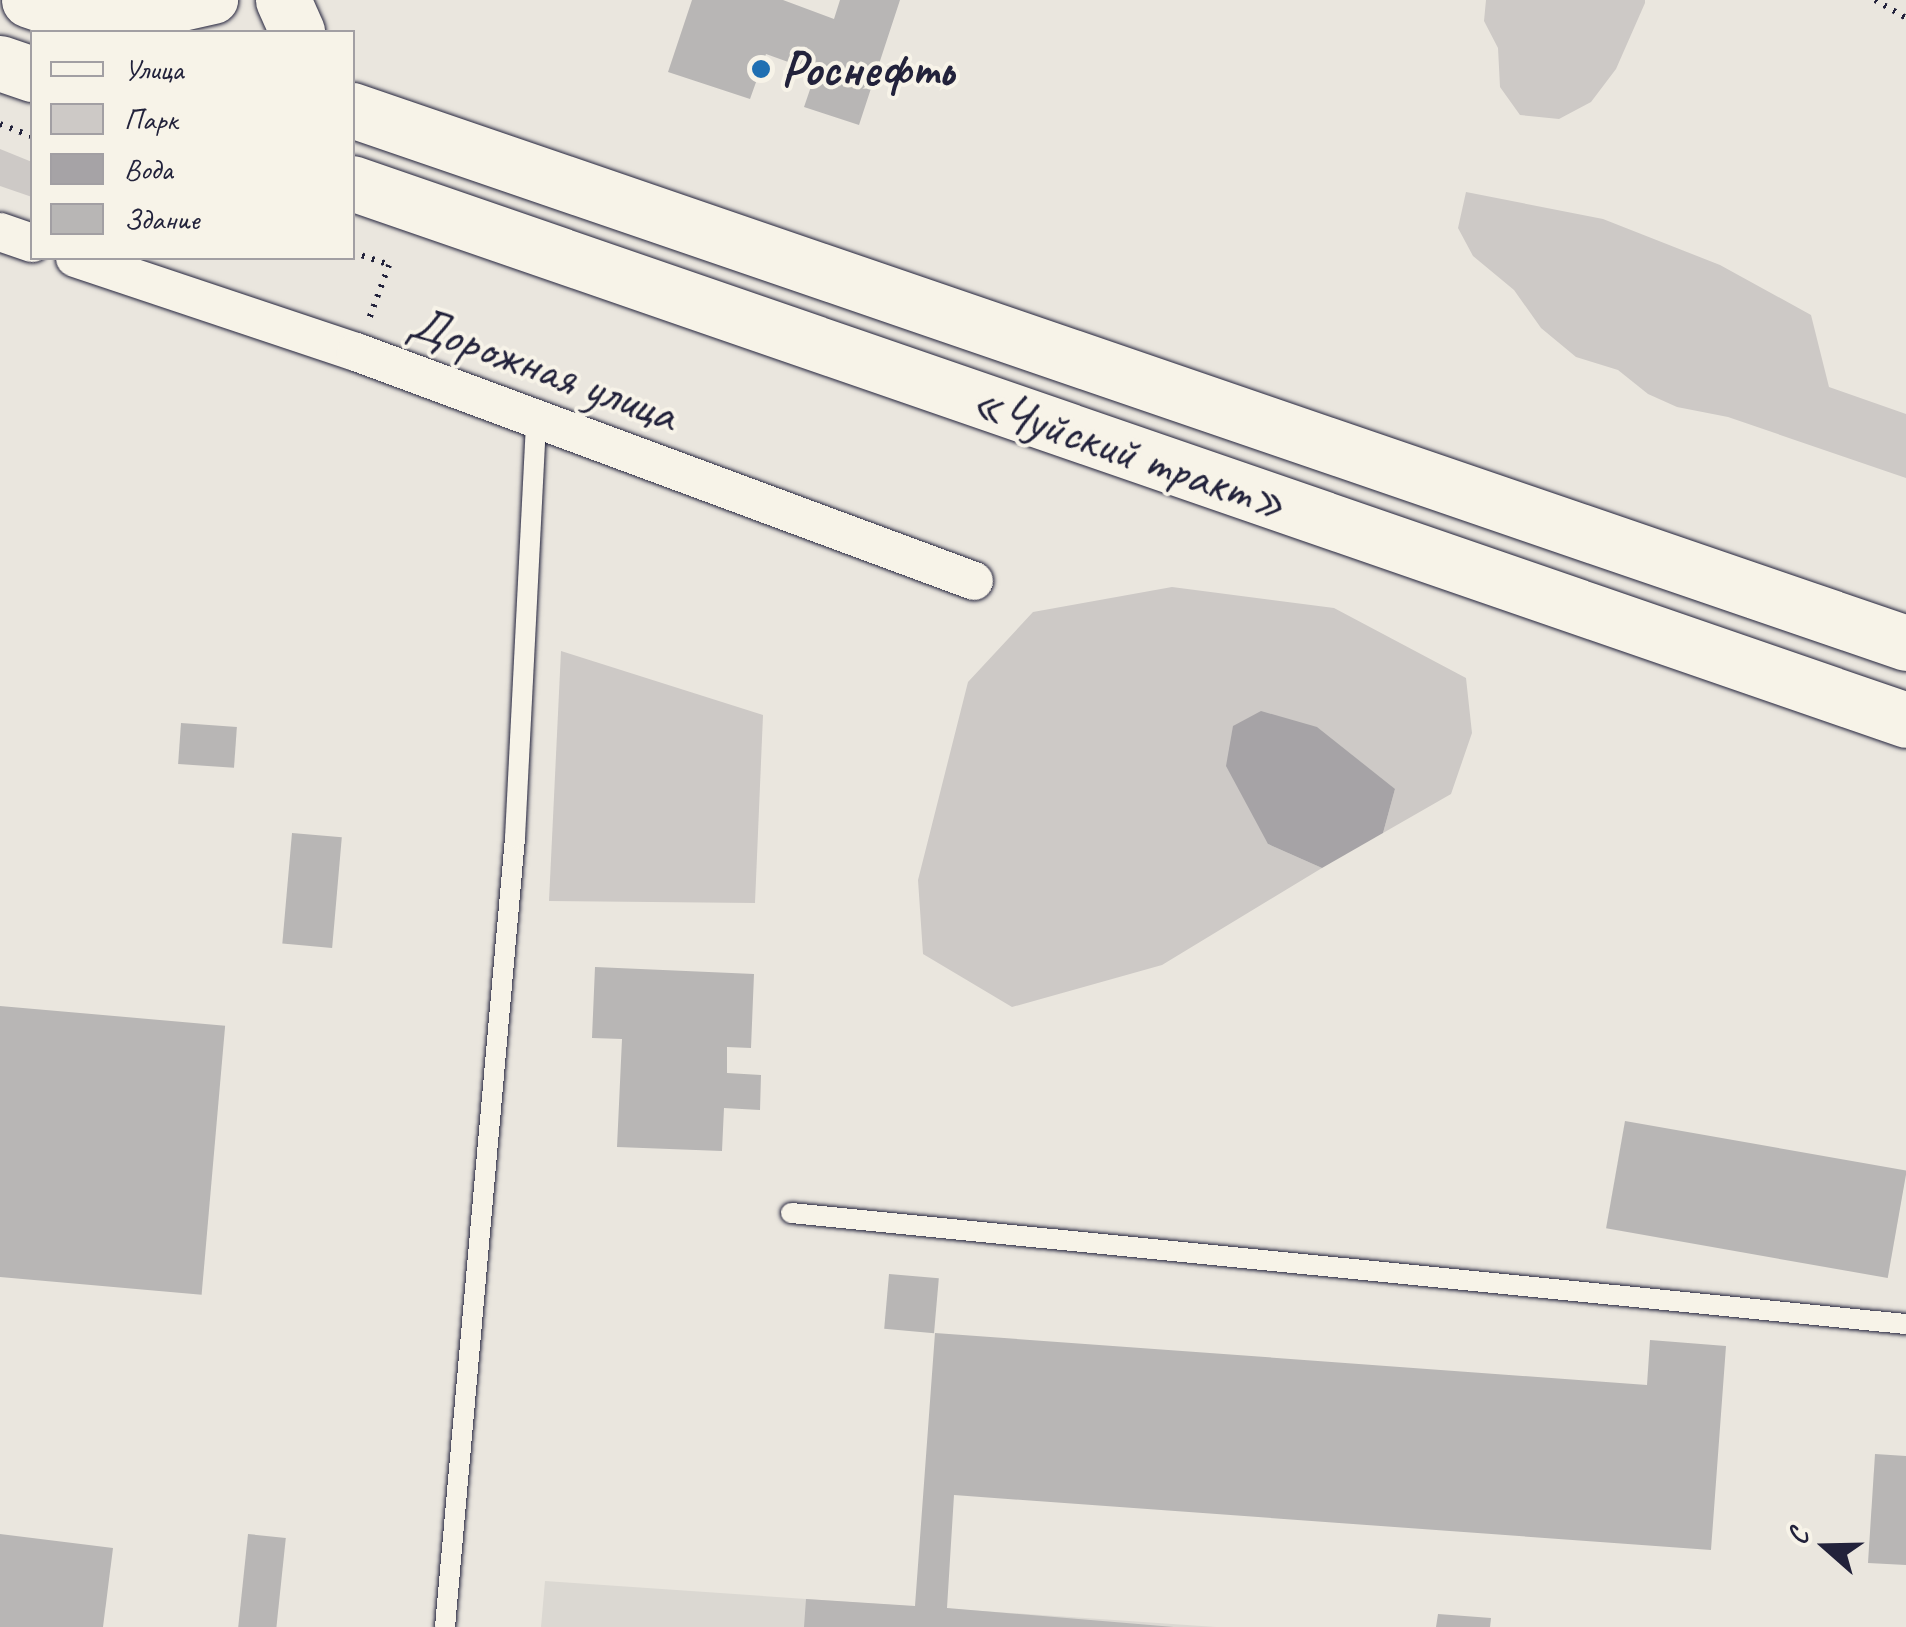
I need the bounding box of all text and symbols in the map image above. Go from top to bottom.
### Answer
legend [30,30,355,260]
place label: Роснефть [781,39,953,99]
text: Улица [124,50,183,88]
marker: Роснефть [750,58,772,80]
text: Парк [124,100,178,138]
text: Вода [124,150,173,188]
text: Здание [124,200,199,238]
street label: Дорожная улица [400,291,686,445]
street label: «Чуйский тракт» [964,370,1294,534]
north arrow [1776,1497,1876,1597]
text: С [1779,1524,1816,1549]

